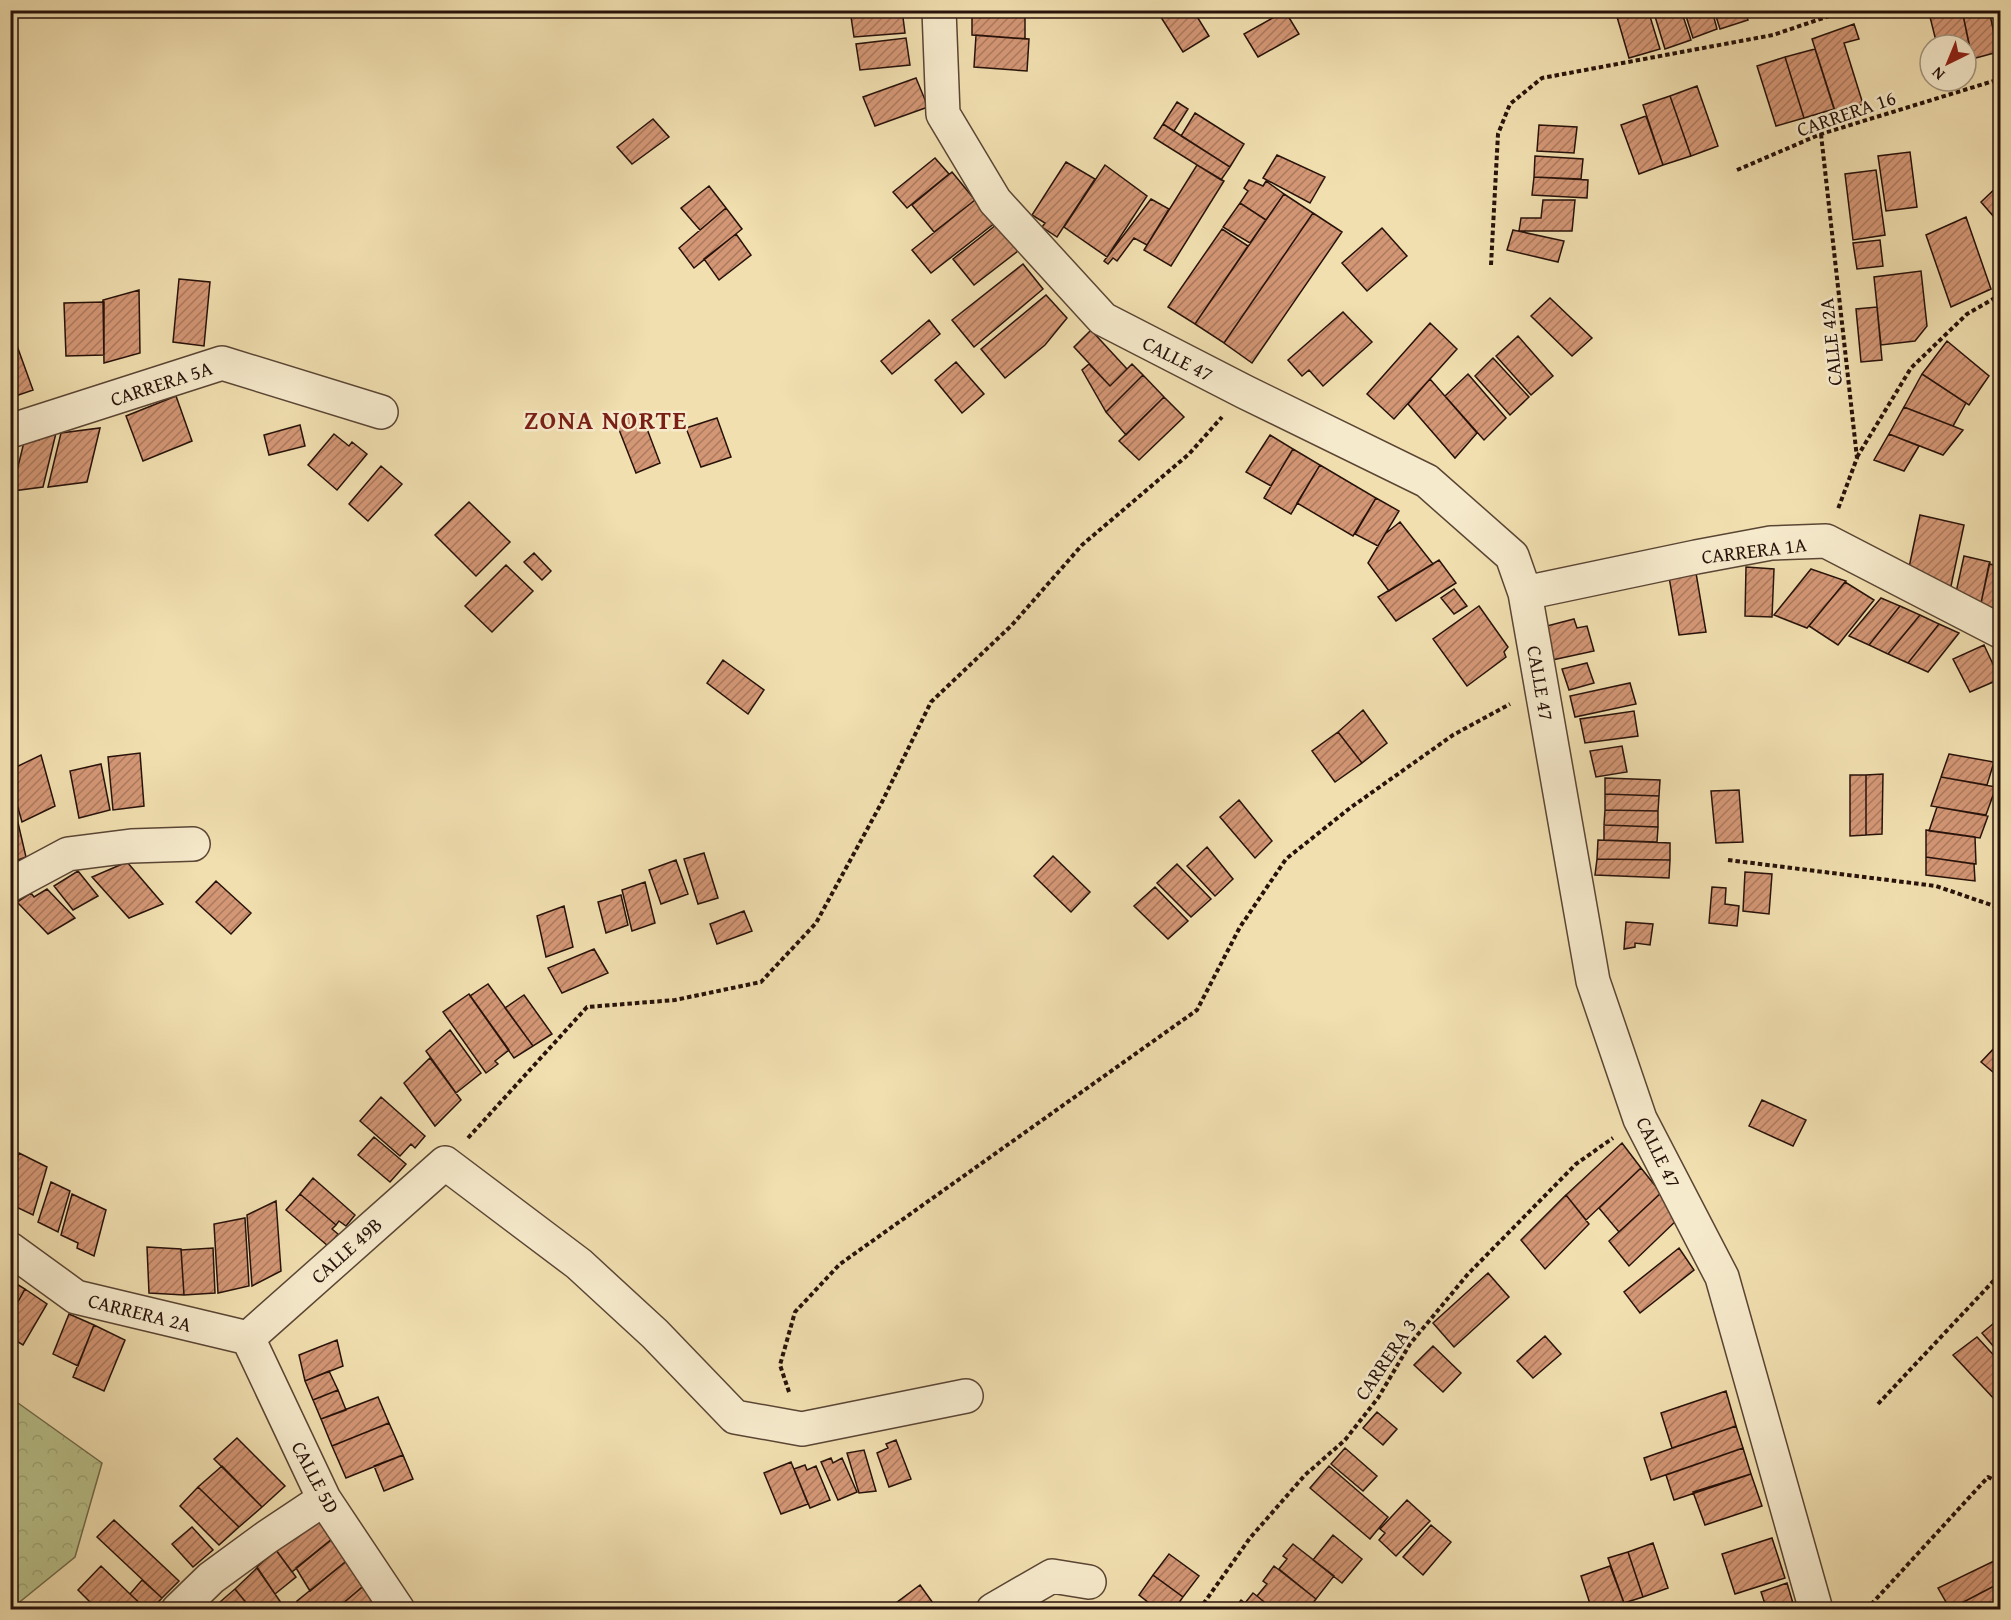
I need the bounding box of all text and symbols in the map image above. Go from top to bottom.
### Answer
north arrow [1918,33,1978,93]
text: N [1925,61,1950,86]
street label: CARRERA 16 [1793,83,1899,143]
street label: CALLE 42A [1811,297,1849,387]
street label: CALLE 47 [1138,328,1218,388]
street label: CARRERA 5A [106,353,216,413]
district label: ZONA NORTE [524,400,688,439]
street label: CARRERA 1A [1700,529,1808,571]
street label: CALLE 47 [1520,643,1562,723]
street label: CALLE 47 [1629,1112,1689,1192]
street label: CALLE 49B [304,1210,388,1290]
street label: CARRERA 2A [85,1285,195,1339]
street label: CARRERA 3 [1347,1312,1423,1406]
street label: CALLE 5D [285,1436,347,1518]

